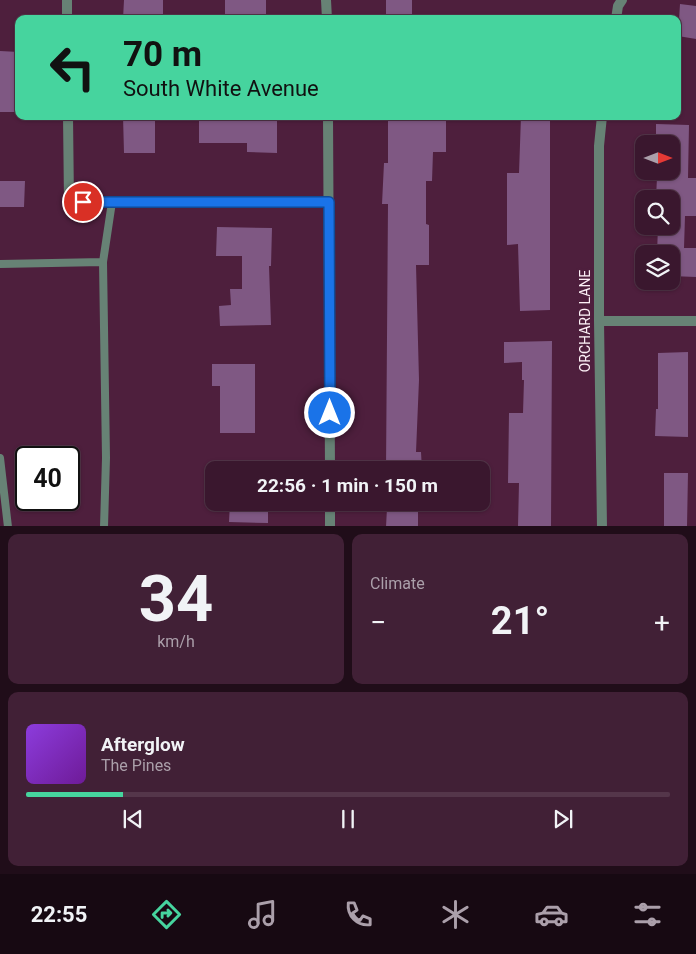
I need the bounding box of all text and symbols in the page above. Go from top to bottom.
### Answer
text: 70 m [123,34,202,75]
icon: left [40,35,105,100]
text: South White Avenue [123,76,319,101]
north arrow [635,135,680,180]
map controls [635,135,680,290]
pin [62,181,104,223]
icon: arrive [69,188,97,216]
button: search [635,190,680,235]
button: layers [635,245,680,290]
street label: ORCHARD LANE [577,270,593,372]
position arrow [303,386,355,438]
speed limit sign: 40 [15,446,80,511]
text: 22:56 · 1 min · 150 m [257,474,438,497]
text: 34 [139,561,213,637]
text: Climate [370,574,425,593]
text: 21° [491,599,549,643]
text: − [370,606,386,639]
text: + [654,606,670,639]
text: km/h [157,632,195,651]
text: Afterglow [101,733,185,756]
text: The Pines [101,756,171,775]
icon: previous [119,805,147,833]
icon: pause [334,805,362,833]
icon: next [549,805,577,833]
icon: directions [149,897,184,932]
icon: music [245,897,280,932]
icon: phone [341,897,376,932]
icon: climate [438,897,473,932]
icon: car [534,897,569,932]
icon: filters [630,897,665,932]
text: 22:55 [31,902,87,927]

